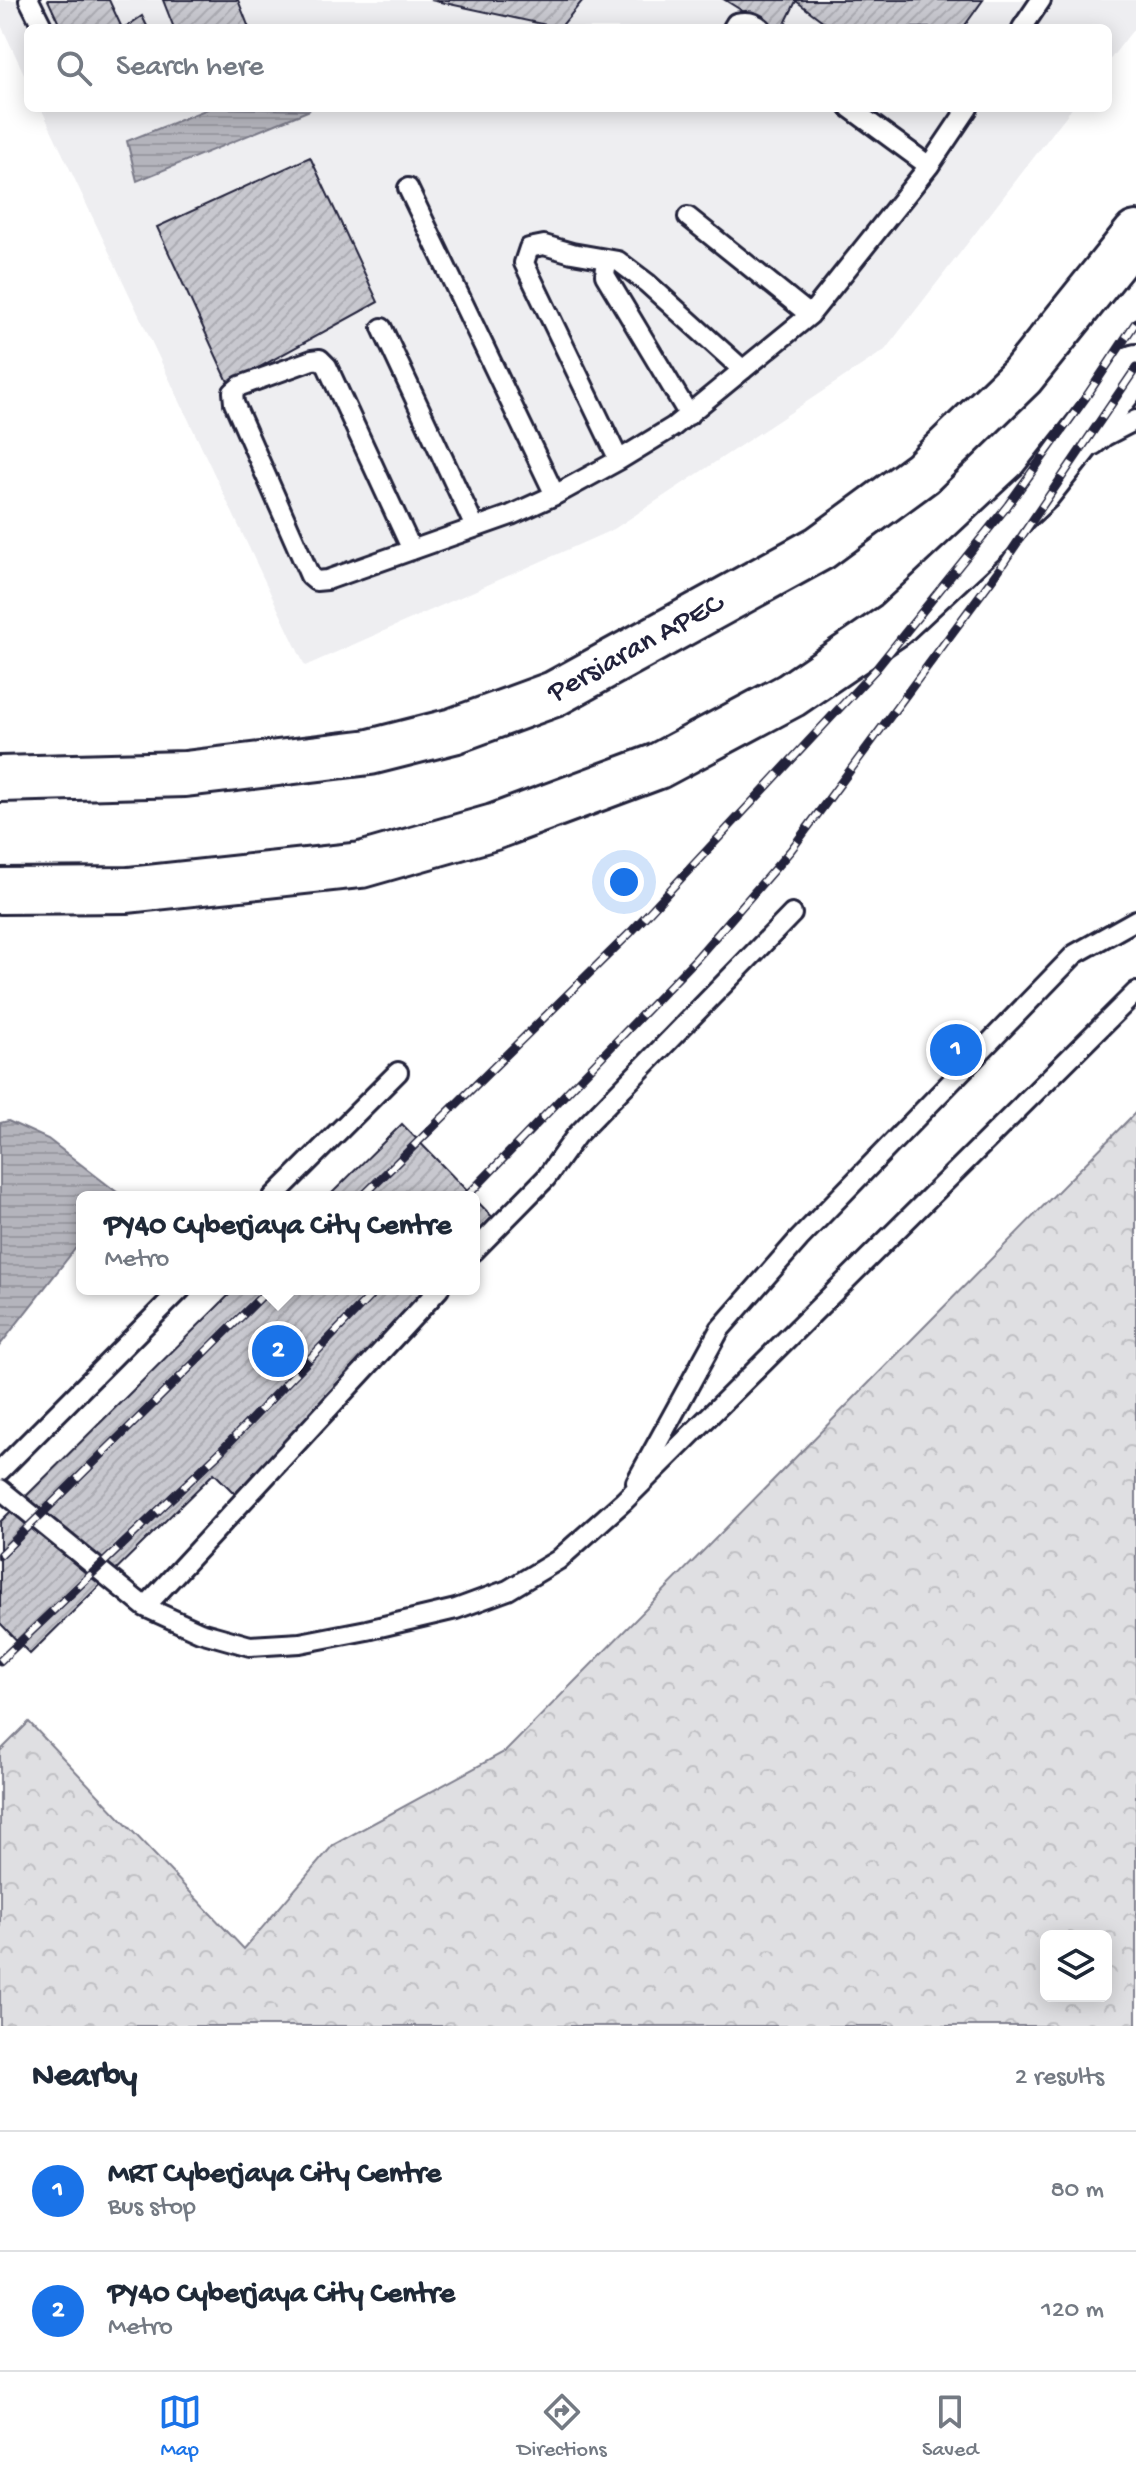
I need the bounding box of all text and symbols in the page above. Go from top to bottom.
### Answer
search box [24,24,1112,112]
icon: search [52,46,96,90]
text: Search here [116,51,264,86]
street label: Persiaran APEC [541,586,731,712]
your location [604,862,644,902]
pin: 1 [930,1020,982,1080]
popup [76,1191,480,1295]
text: PY40 Cyberjaya City Centre [105,1210,451,1245]
text: Metro [105,1245,169,1276]
pin: 2 [252,1321,304,1381]
map controls [1040,1930,1112,2002]
button: layers [1040,1930,1112,2002]
text: Nearby [32,2058,137,2098]
text: 2 results [1015,2063,1104,2094]
text: MRT Cyberjaya City Centre [108,2158,441,2193]
text: 1 [53,2176,63,2207]
text: 80 m [1050,2176,1104,2207]
text: Bus stop [108,2193,196,2224]
text: PY40 Cyberjaya City Centre [108,2278,455,2313]
text: 2 [52,2296,64,2327]
text: 120 m [1041,2296,1104,2327]
text: Metro [108,2313,173,2344]
tab: Map [158,2390,202,2464]
tab: Directions [517,2390,607,2464]
tab: Saved [922,2390,978,2464]

